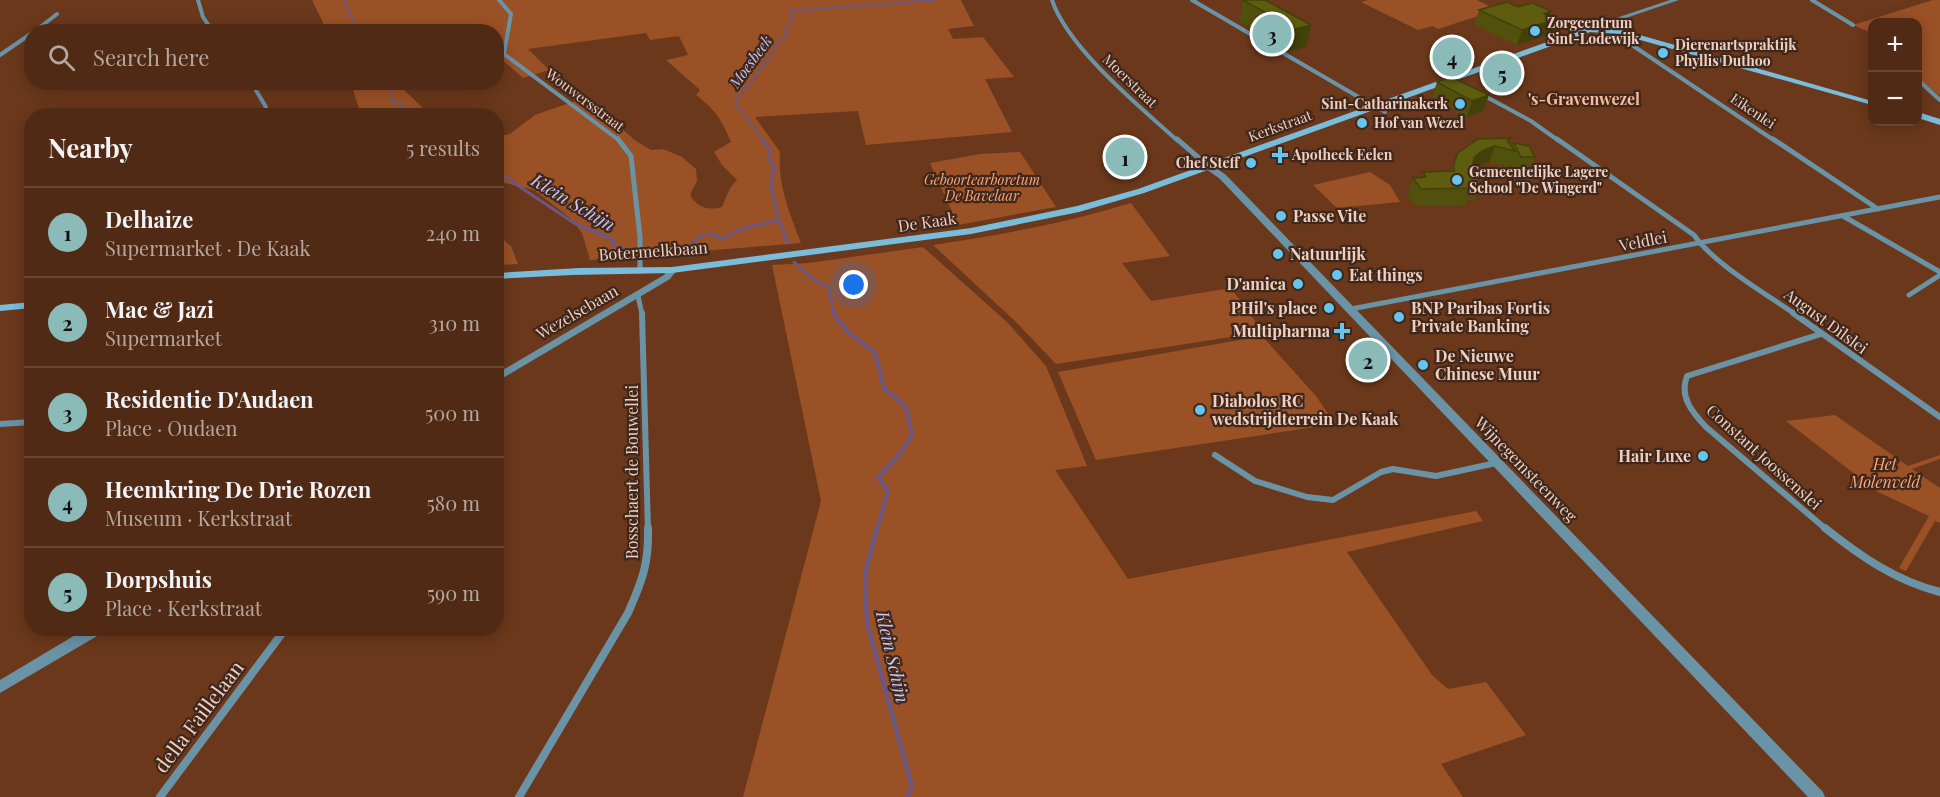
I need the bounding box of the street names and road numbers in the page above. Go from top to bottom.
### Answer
street label: Moerstraat [1099,50,1163,112]
street label: Wouwersstraat [541,63,629,136]
street label: Eikenlei [1727,89,1779,133]
street label: Kerkstraat [1245,105,1315,146]
street label: De Kaak [896,207,958,236]
street label: Veldlei [1616,226,1669,256]
street label: Botermelkbaan [598,236,709,265]
street label: Wezelsebaan [531,279,622,344]
street label: August Dilslei [1780,283,1872,358]
street label: Bosschaert de Bouwellei [621,385,642,559]
street label: Constant Joossenslei [1702,399,1827,514]
street label: Wijnegemsteenweg [1470,411,1582,526]
street label: della Faillelaan [147,655,249,778]

